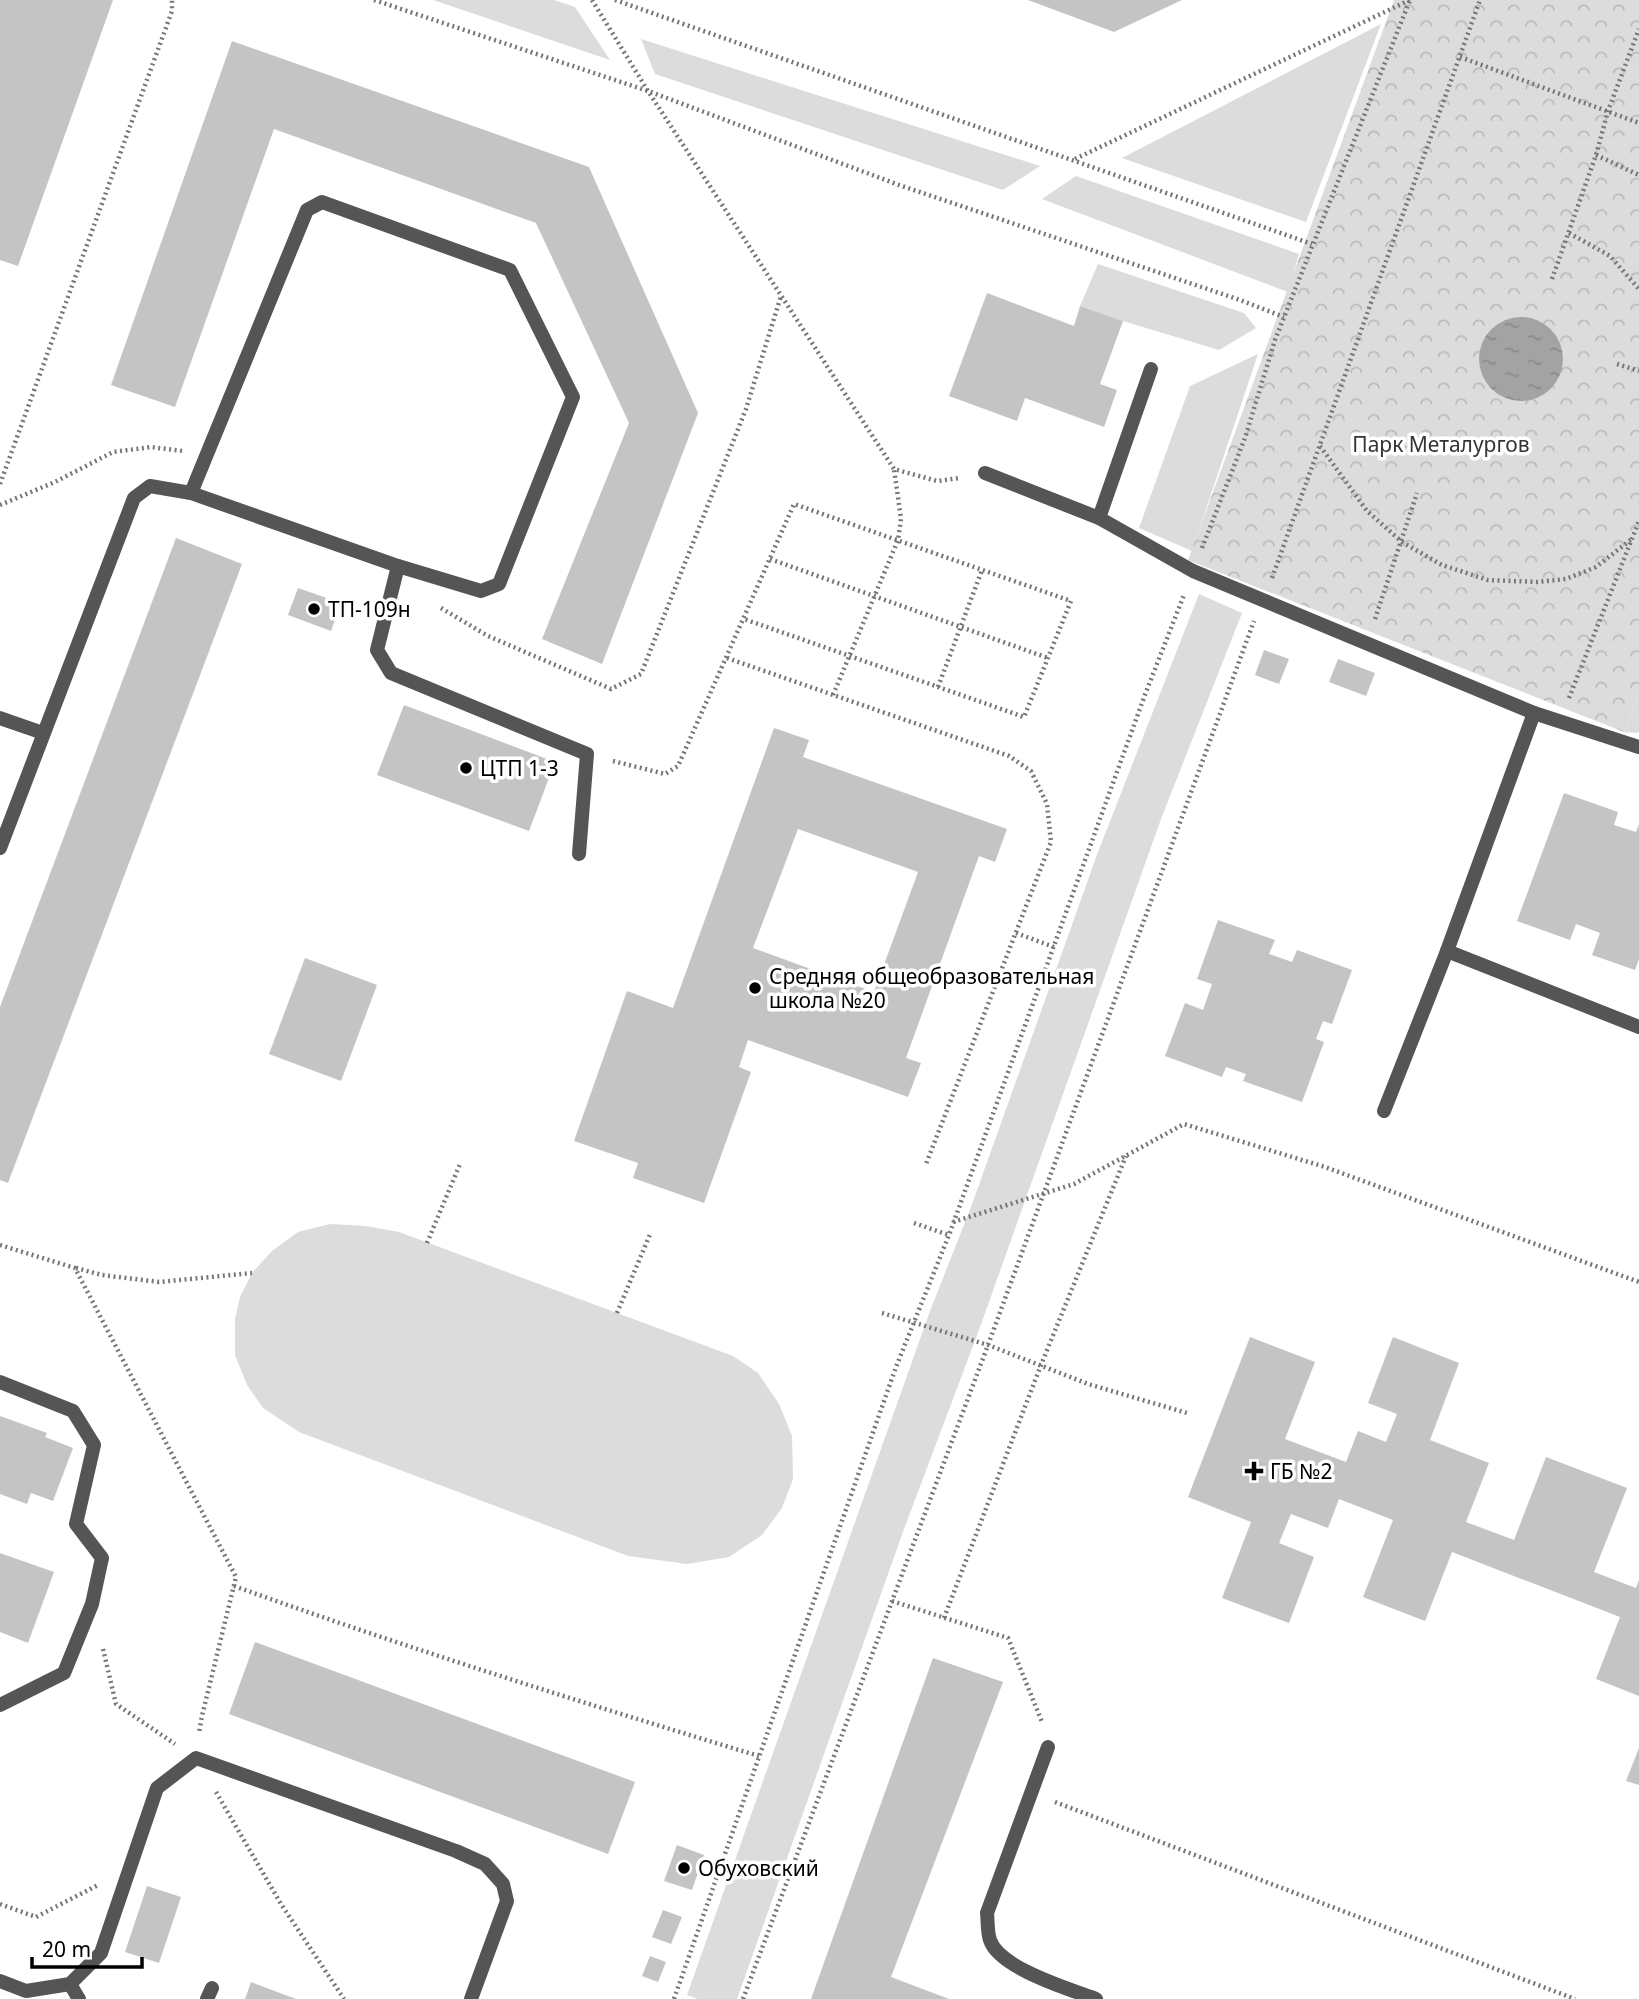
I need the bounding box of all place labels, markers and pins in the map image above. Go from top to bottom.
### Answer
place label: ТП-109н [328,595,411,623]
marker: ТП-109н [306,601,322,617]
place label: ЦТП 1-3 [480,754,559,782]
marker: ЦТП 1-3 [458,760,474,776]
place label: Средняя общеобразовательная школа №20 [769,962,1094,1014]
marker: Средняя общеобразовательная школа №20 [747,980,763,996]
place label: ГБ №2 [1270,1457,1332,1485]
marker: ГБ №2 [1244,1461,1264,1481]
place label: Обуховский [698,1854,819,1882]
marker: Обуховский [676,1860,692,1876]

